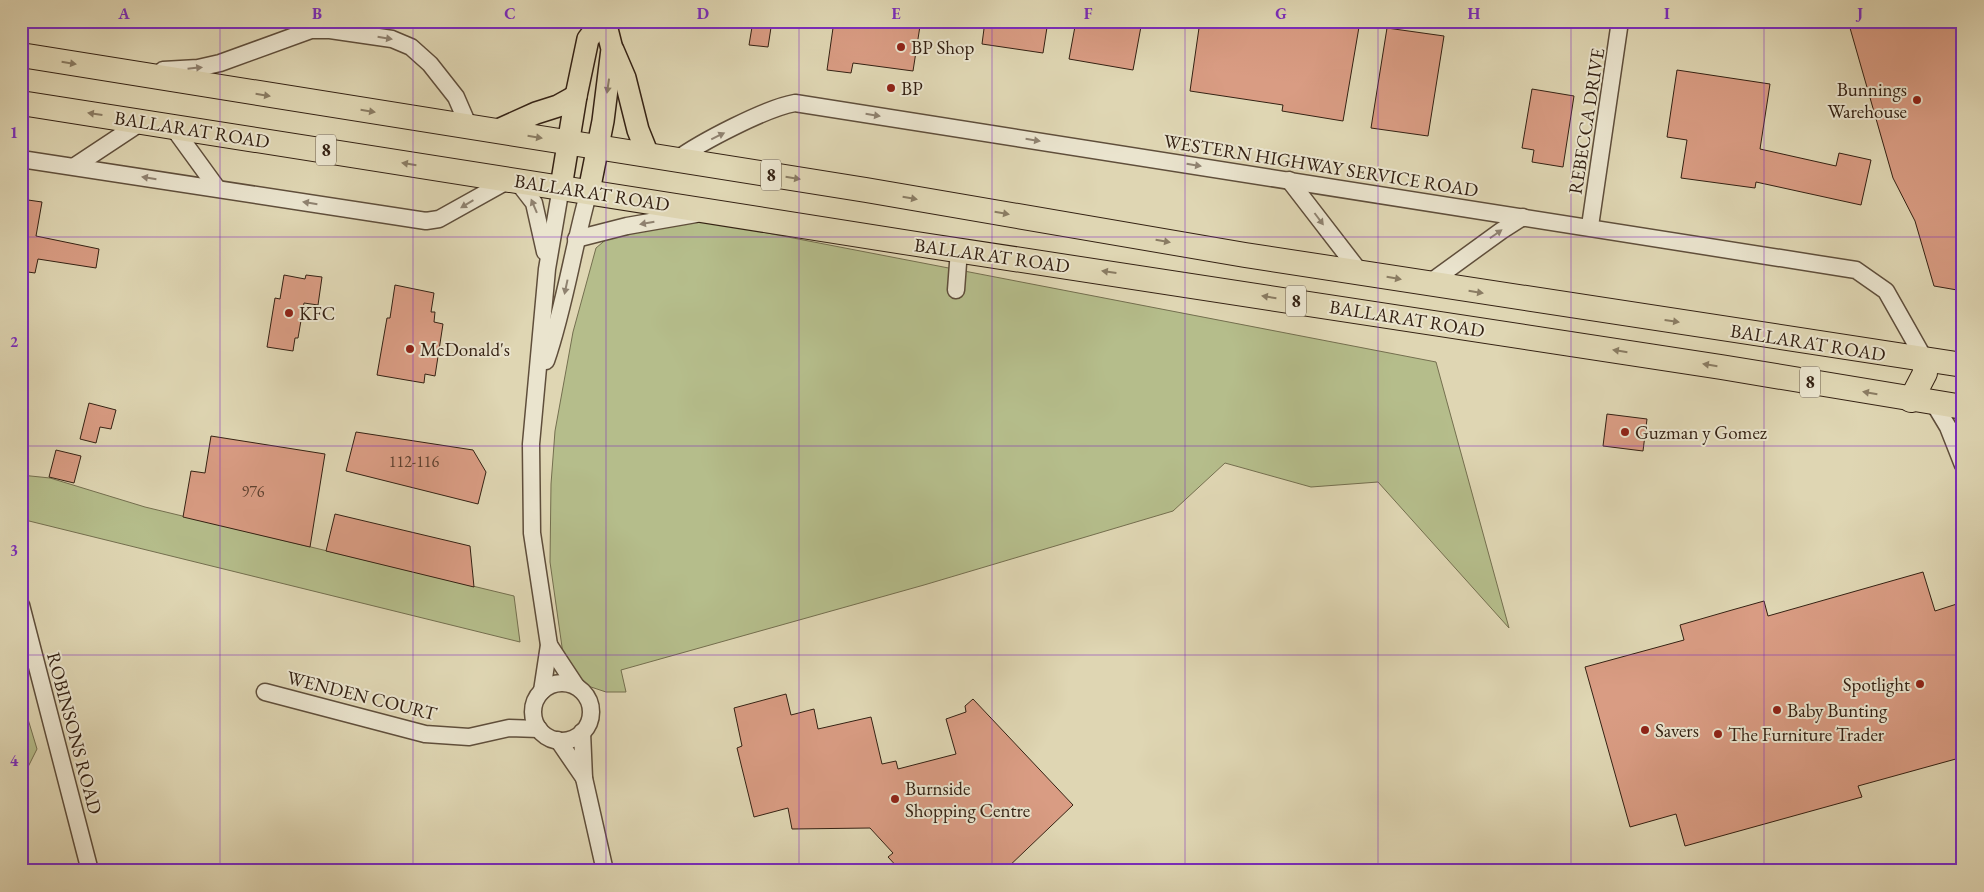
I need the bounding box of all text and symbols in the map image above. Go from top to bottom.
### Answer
text: A [117,3,130,24]
text: B [312,3,322,24]
text: C [504,3,516,24]
text: D [697,3,709,24]
text: E [891,3,901,24]
text: F [1084,3,1093,24]
text: G [1275,3,1287,24]
text: H [1468,3,1481,24]
text: I [1664,3,1670,24]
text: J [1855,3,1863,24]
one-way arrow [378,35,394,43]
place label: BP Shop [911,35,974,60]
marker: BP Shop [895,41,907,53]
street label: REBECCA DRIVE [1563,46,1610,196]
one-way arrow [62,59,78,67]
one-way arrow [187,64,203,72]
place label: BP [901,76,923,101]
place label: Bunnings Warehouse [1827,77,1907,124]
one-way arrow [603,79,611,95]
marker: BP [885,82,897,94]
one-way arrow [256,91,272,99]
marker: Bunnings Warehouse [1911,94,1923,106]
street label: BALLARAT ROAD [113,105,271,154]
one-way arrow [360,108,376,116]
one-way arrow [87,109,103,117]
one-way arrow [865,111,881,119]
text: 1 [10,122,18,143]
street label: WESTERN HIGHWAY SERVICE ROAD [1162,128,1480,203]
one-way arrow [711,132,725,140]
one-way arrow [527,133,543,141]
road number: 8 [316,134,336,166]
one-way arrow [1026,136,1042,144]
one-way arrow [401,159,417,167]
road number: 8 [761,160,781,190]
one-way arrow [1186,162,1202,170]
street label: BALLARAT ROAD [513,168,671,217]
one-way arrow [141,173,157,181]
one-way arrow [786,175,802,183]
one-way arrow [903,194,919,202]
one-way arrow [530,198,538,213]
one-way arrow [301,199,317,207]
one-way arrow [460,199,473,208]
one-way arrow [995,210,1011,218]
one-way arrow [1314,212,1324,226]
one-way arrow [639,219,655,227]
one-way arrow [1489,229,1502,239]
street label: BALLARAT ROAD [913,232,1071,279]
one-way arrow [1155,237,1171,245]
one-way arrow [1100,268,1116,276]
one-way arrow [1386,275,1402,283]
one-way arrow [562,279,570,294]
road number: 8 [1286,286,1306,316]
one-way arrow [1469,288,1485,296]
one-way arrow [1261,292,1277,300]
street label: BALLARAT ROAD [1328,294,1486,343]
place label: KFC [299,301,335,326]
marker: KFC [283,307,295,319]
one-way arrow [1664,318,1680,326]
street label: BALLARAT ROAD [1729,318,1887,367]
text: 2 [10,331,19,352]
place label: McDonald's [420,337,510,362]
marker: McDonald's [404,343,416,355]
one-way arrow [1612,347,1628,355]
one-way arrow [1701,361,1717,369]
road number: 8 [1800,367,1820,398]
one-way arrow [1861,388,1877,396]
place label: Guzman y Gomez [1635,420,1768,445]
marker: Guzman y Gomez [1619,426,1631,438]
house number: 112-116 [389,451,440,472]
house number: 976 [241,481,265,502]
text: 3 [10,540,18,561]
street label: ROBINSONS ROAD [41,649,108,817]
street label: WENDEN COURT [284,665,440,726]
place label: Spotlight [1843,672,1910,697]
marker: Spotlight [1914,678,1926,690]
place label: Baby Bunting [1787,698,1888,723]
marker: Baby Bunting [1771,704,1783,716]
place label: Savers [1655,718,1699,743]
place label: The Furniture Trader [1728,722,1885,747]
marker: Savers [1639,724,1651,736]
marker: The Furniture Trader [1712,728,1724,740]
text: 4 [10,750,19,771]
place label: Burnside Shopping Centre [905,776,1030,823]
marker: Burnside Shopping Centre [889,793,901,805]

